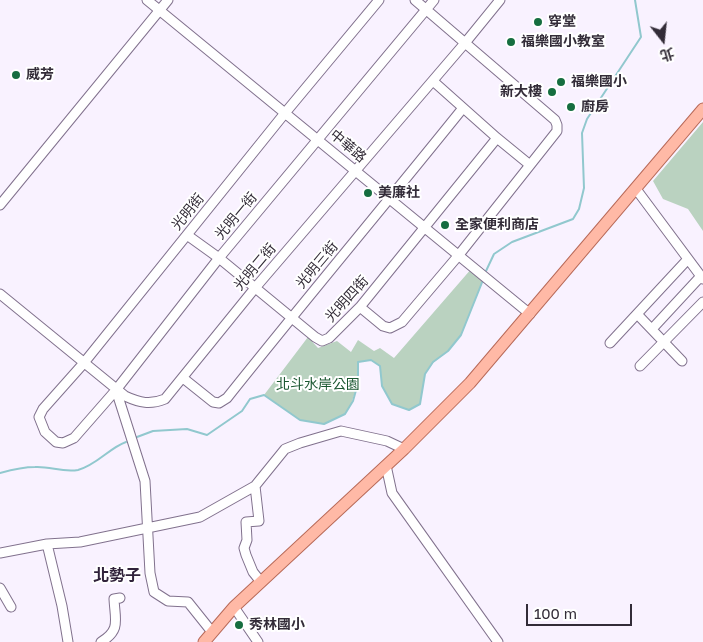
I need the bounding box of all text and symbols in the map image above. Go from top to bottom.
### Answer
place label: 穿堂 [548,14,576,30]
north arrow [638,15,688,65]
marker: 穿堂 [532,16,544,28]
place label: 福樂國小教室 [521,34,605,50]
marker: 福樂國小教室 [505,36,517,48]
text: 北 [658,45,676,65]
place label: 威芳 [26,67,54,83]
marker: 威芳 [10,69,22,81]
place label: 福樂國小 [571,74,627,90]
marker: 福樂國小 [555,76,567,88]
place label: 新大樓 [500,84,542,100]
marker: 新大樓 [546,86,558,98]
place label: 廚房 [581,99,609,115]
marker: 廚房 [565,101,577,113]
street label: 中華路 [327,126,369,166]
place label: 美廉社 [378,185,420,201]
marker: 美廉社 [362,187,374,199]
street label: 光明一街 [212,189,260,243]
street label: 光明街 [168,190,208,234]
place label: 全家便利商店 [455,217,539,233]
marker: 全家便利商店 [439,219,451,231]
street label: 光明三街 [293,238,341,292]
street label: 光明二街 [231,240,279,294]
street label: 光明四街 [322,273,372,325]
park label: 北斗水岸公園 [276,377,360,393]
district label: 北勢子 [93,566,141,586]
scale bar [528,594,634,626]
text: 100 m [534,604,577,622]
place label: 秀林國小 [249,617,305,633]
marker: 秀林國小 [233,619,245,631]

